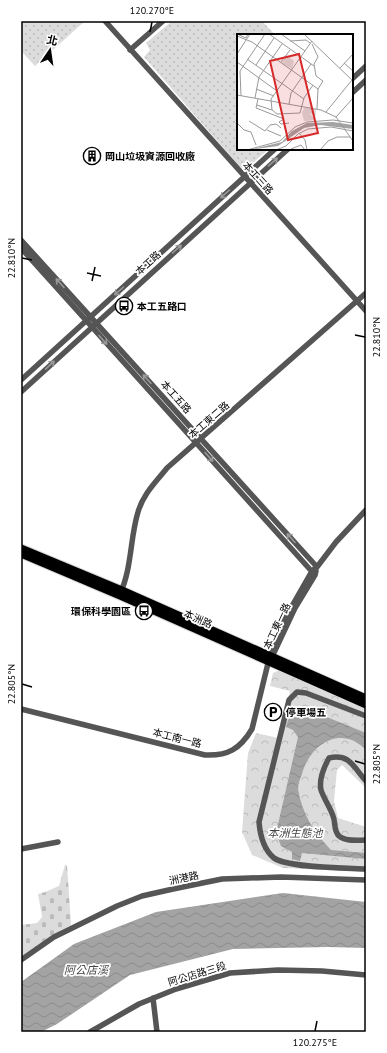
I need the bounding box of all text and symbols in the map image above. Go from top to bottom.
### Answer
text: 120.270°E [130,4,174,17]
north arrow [30,30,70,70]
text: 北 [45,32,59,48]
inset map [237,34,353,150]
building icon: 岡山垃圾資源回收廠 [82,146,102,166]
place label: 岡山垃圾資源回收廠 [105,150,195,163]
one-way arrow [268,157,278,167]
street label: 本工三路 [240,159,276,197]
one-way arrow [221,189,231,198]
text: 22.810°N [5,238,18,278]
one-way arrow [172,244,182,254]
street label: 本工路 [133,248,163,278]
one-way arrow [55,278,65,288]
one-way arrow [114,286,124,296]
bus stop icon: 本工五路口 [114,296,134,316]
place label: 本工五路口 [137,300,187,313]
text: 22.810°N [370,317,383,357]
one-way arrow [99,335,108,345]
one-way arrow [45,360,55,370]
one-way arrow [142,374,152,384]
street label: 本工五路 [158,378,194,416]
street label: 本工東二路 [186,399,232,441]
one-way arrow [205,452,214,462]
one-way arrow [286,533,295,543]
bus stop icon: 環保科學園區 [134,601,154,621]
street label: 本工東一路 [261,601,293,651]
place label: 環保科學園區 [71,605,131,618]
street label: 本洲路 [182,607,214,631]
text: 22.805°N [5,664,18,704]
parking icon: 停車場五 [263,702,283,722]
place label: 停車場五 [285,706,326,719]
street label: 本工南一路 [151,726,203,750]
text: 22.805°N [370,744,383,784]
water label: 本洲生態池 [268,826,323,840]
street label: 洲港路 [168,869,200,887]
street label: 阿公店路三段 [166,959,228,989]
water label: 阿公店溪 [64,963,110,977]
text: 120.275°E [293,1036,337,1049]

